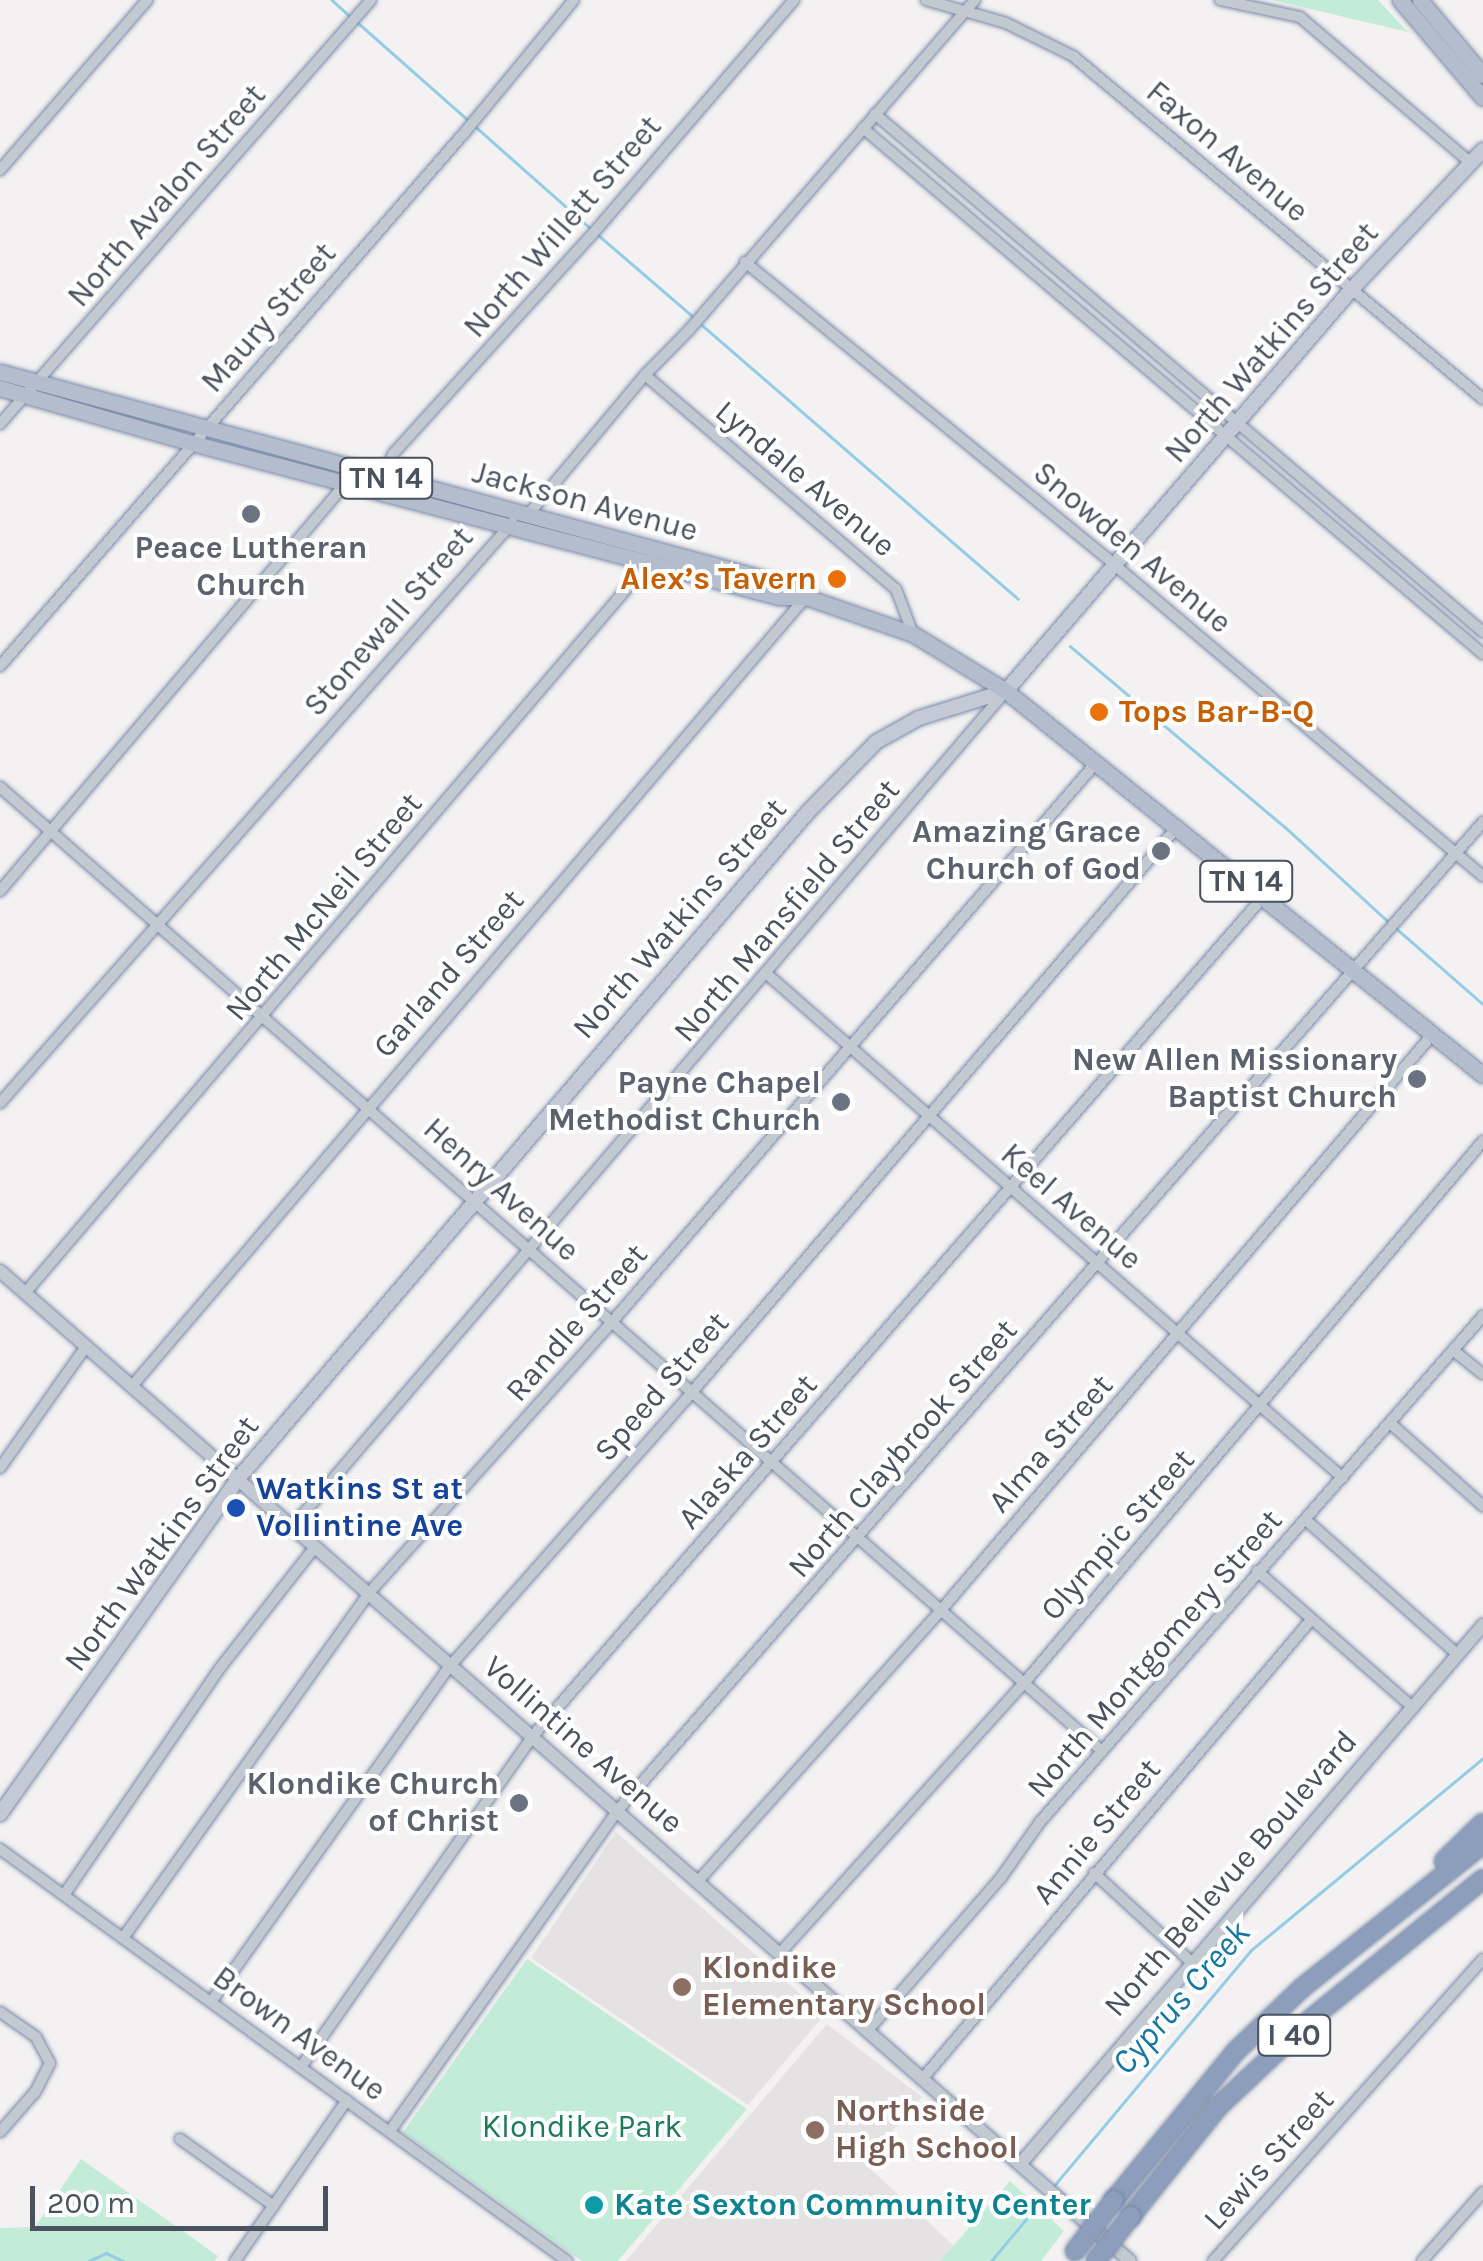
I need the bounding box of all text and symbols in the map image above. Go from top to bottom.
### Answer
street label: Faxon Avenue [1138,73,1316,231]
street label: North Avalon Street [60,77,274,315]
street label: North Willett Street [456,108,670,346]
street label: North Watkins Street [1157,215,1387,471]
street label: Maury Street [193,235,345,401]
street label: Lyndale Avenue [707,393,903,565]
road number: TN 14 [338,453,434,503]
street label: Jackson Avenue [468,453,702,551]
street label: Snowden Avenue [1025,454,1239,642]
marker: Peace Lutheran Church [240,503,262,525]
street label: Stonewall Street [296,519,482,725]
place label: Peace Lutheran Church [135,530,367,605]
place label: Alex’s Tavern [620,560,817,598]
marker: Alex’s Tavern [826,568,848,590]
place label: Tops Bar-B-Q [1119,693,1314,731]
marker: Tops Bar-B-Q [1088,701,1110,723]
street label: North Mansfield Street [666,772,908,1050]
street label: North McNeil Street [217,785,431,1029]
street label: North Watkins Street [565,791,795,1047]
place label: Amazing Grace Church of God [912,814,1141,889]
marker: Amazing Grace Church of God [1150,840,1172,862]
road number: TN 14 [1198,856,1294,906]
street label: Garland Street [366,882,532,1066]
place label: New Allen Missionary Baptist Church [1072,1042,1397,1117]
place label: Payne Chapel Methodist Church [548,1065,821,1140]
marker: New Allen Missionary Baptist Church [1406,1068,1428,1090]
marker: Payne Chapel Methodist Church [830,1091,852,1113]
street label: Henry Avenue [415,1110,587,1270]
street label: Keel Avenue [993,1135,1149,1279]
street label: Randle Street [498,1236,656,1410]
street label: Speed Street [587,1304,737,1470]
street label: North Claybrook Street [780,1312,1026,1586]
street label: Alaska Street [670,1367,826,1537]
street label: Alma Street [981,1367,1121,1521]
street label: North Watkins Street [56,1409,268,1679]
street label: Olympic Street [1033,1441,1203,1629]
place label: Watkins St at Vollintine Ave [256,1471,463,1546]
marker: Watkins St at Vollintine Ave [225,1497,247,1519]
street label: North Montgomery Street [1019,1502,1291,1806]
street label: Vollintine Avenue [476,1648,690,1842]
street label: North Bellevue Boulevard [1096,1723,1366,2025]
street label: Annie Street [1025,1751,1169,1913]
place label: Klondike Church of Christ [246,1766,499,1841]
marker: Klondike Church of Christ [508,1792,530,1814]
water label: Cyprus Creek [1103,1913,1259,2083]
place label: Klondike Elementary School [702,1950,986,2025]
street label: Brown Avenue [205,1958,393,2110]
marker: Klondike Elementary School [671,1976,693,1998]
road number: I 40 [1256,2010,1332,2060]
street label: Lewis Street [1196,2082,1342,2238]
place label: Northside High School [835,2093,1018,2168]
park label: Klondike Park [482,2108,682,2146]
marker: Northside High School [804,2119,826,2141]
scale bar [35,2166,332,2228]
text: 200 m [47,2185,135,2221]
place label: Kate Sexton Community Center [614,2186,1091,2224]
marker: Kate Sexton Community Center [583,2194,605,2216]

